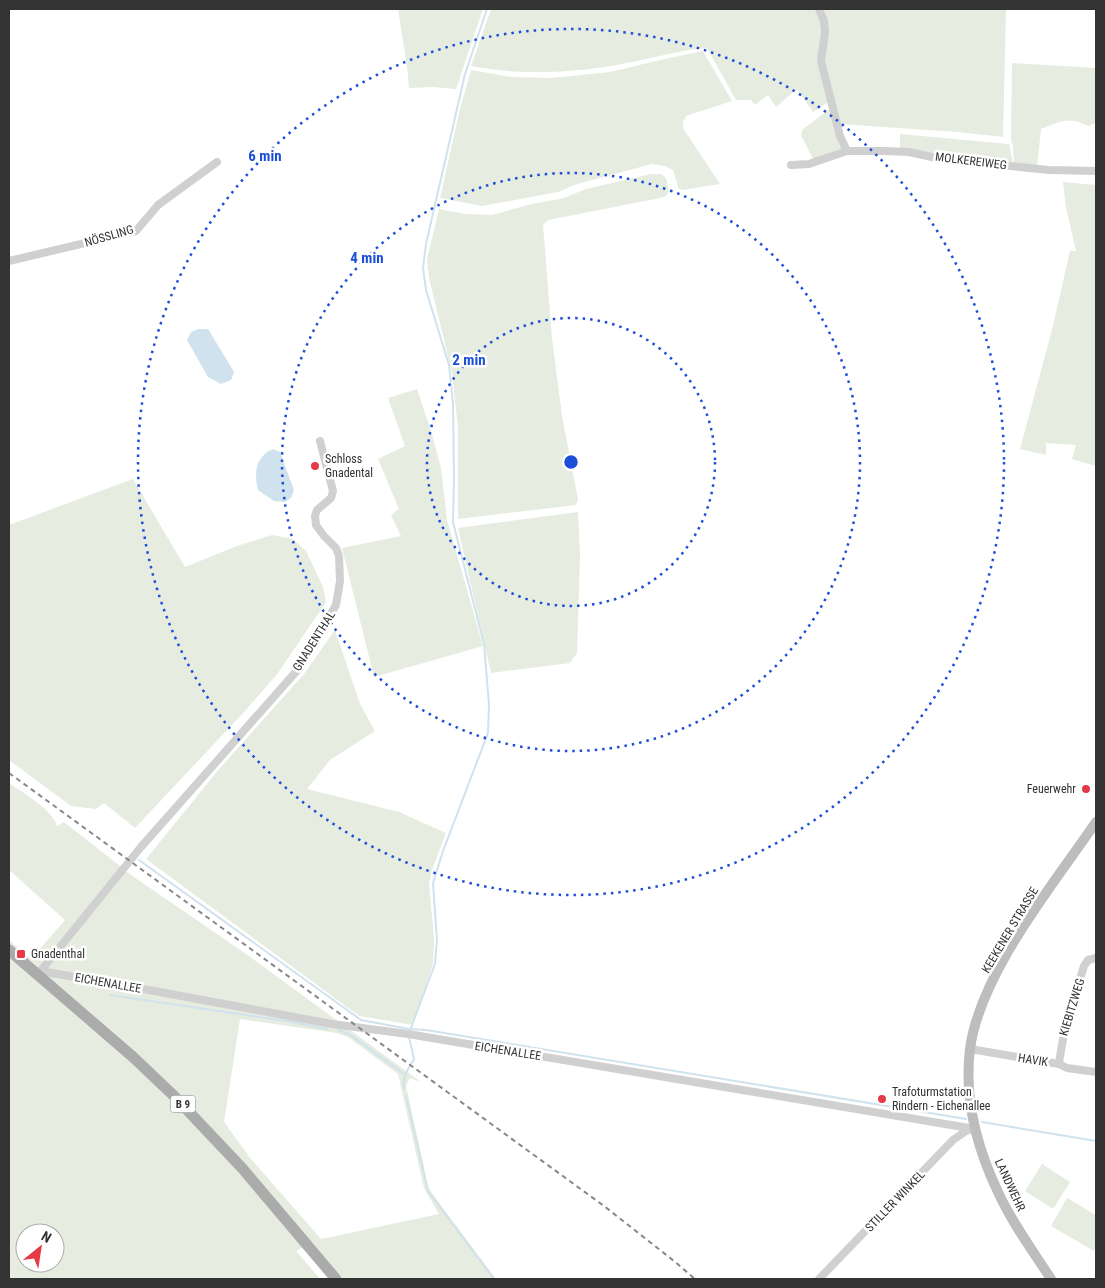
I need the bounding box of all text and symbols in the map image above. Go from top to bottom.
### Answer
text: 6 min [248,147,282,165]
street label: MOLKEREIWEG [934,150,1008,172]
street label: NÖSSLING [83,221,135,250]
text: 4 min [350,249,384,267]
text: 2 min [452,351,486,369]
place label: Schloss Gnadental [325,452,373,480]
centre of rings [562,453,580,471]
marker: Schloss Gnadental [309,460,321,472]
street label: GNADENTHAL [290,608,338,674]
place label: Feuerwehr [1027,782,1076,796]
marker: Feuerwehr [1080,783,1092,795]
street label: KEEKENER STRASSE [979,885,1041,975]
place label: Gnadenthal [31,947,85,961]
marker: Gnadenthal [15,948,27,960]
street label: EICHENALLEE [74,970,142,996]
street label: KIEBITZWEG [1057,976,1087,1038]
street label: EICHENALLEE [474,1039,542,1063]
street label: HAVIK [1017,1051,1049,1069]
place label: Trafoturmstation Rindern - Eichenallee [892,1085,991,1113]
marker: Trafoturmstation Rindern - Eichenallee [876,1093,888,1105]
road number: B 9 [170,1096,196,1112]
street label: LANDWEHR [992,1157,1028,1214]
street label: STILLER WINKEL [862,1167,928,1235]
north arrow [15,1223,65,1273]
text: N [39,1228,54,1246]

